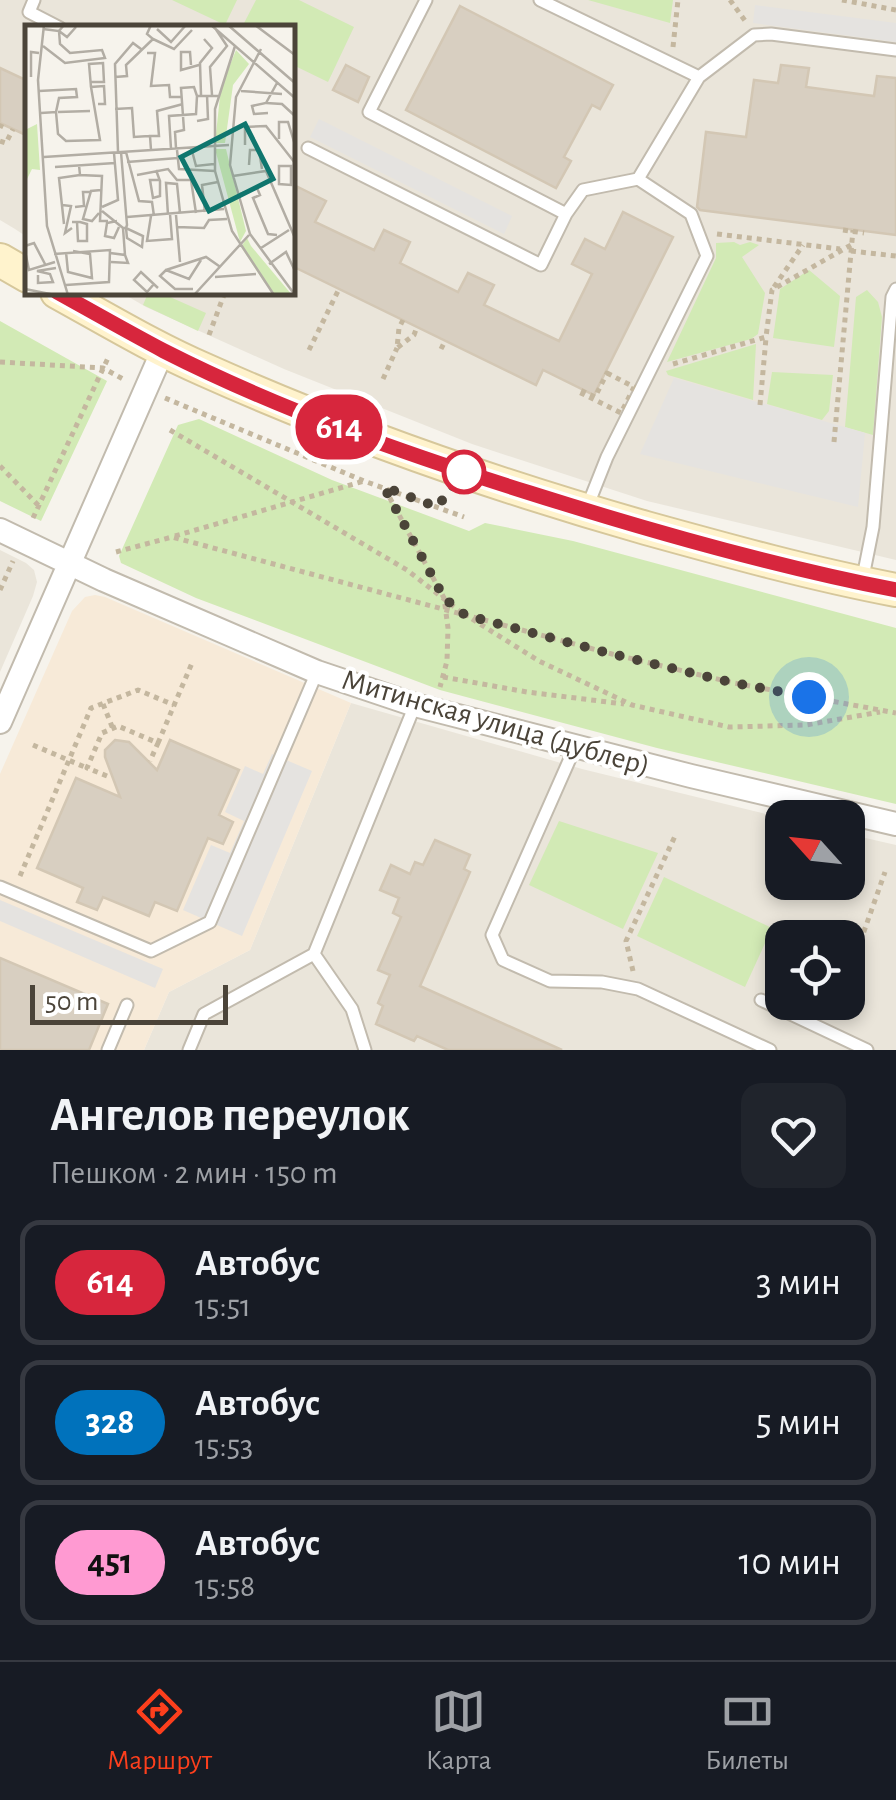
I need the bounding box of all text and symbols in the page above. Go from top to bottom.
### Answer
inset map [25,25,295,295]
line badge: 614 [282,394,396,460]
text: 614 [315,410,363,445]
unlabelled marker [443,451,485,493]
street label: Митинская улица (дублер) [338,665,653,781]
your location [784,672,834,722]
north arrow [765,800,865,900]
map controls [765,800,865,1020]
button: locate [765,920,865,1020]
scale bar [30,980,228,1024]
text: 50 m [45,988,99,1016]
button: heart [741,1083,846,1188]
text: Ангелов переулок [50,1092,410,1140]
text: Пешком · 2 мин · 150 m [50,1157,338,1189]
text: Автобус [195,1245,320,1283]
text: 3 мин [756,1264,841,1302]
text: 614 [86,1265,134,1300]
text: 15:51 [195,1290,251,1322]
text: Автобус [195,1385,320,1423]
text: 5 мин [756,1404,841,1442]
text: 328 [86,1405,134,1440]
text: 15:53 [195,1430,253,1462]
text: Автобус [195,1525,320,1563]
text: 10 мин [738,1544,841,1582]
text: 451 [87,1545,133,1580]
text: 15:58 [195,1570,255,1602]
tab: Маршрут [107,1684,212,1778]
tab: Карта [426,1684,491,1778]
tab: Билеты [705,1684,789,1778]

